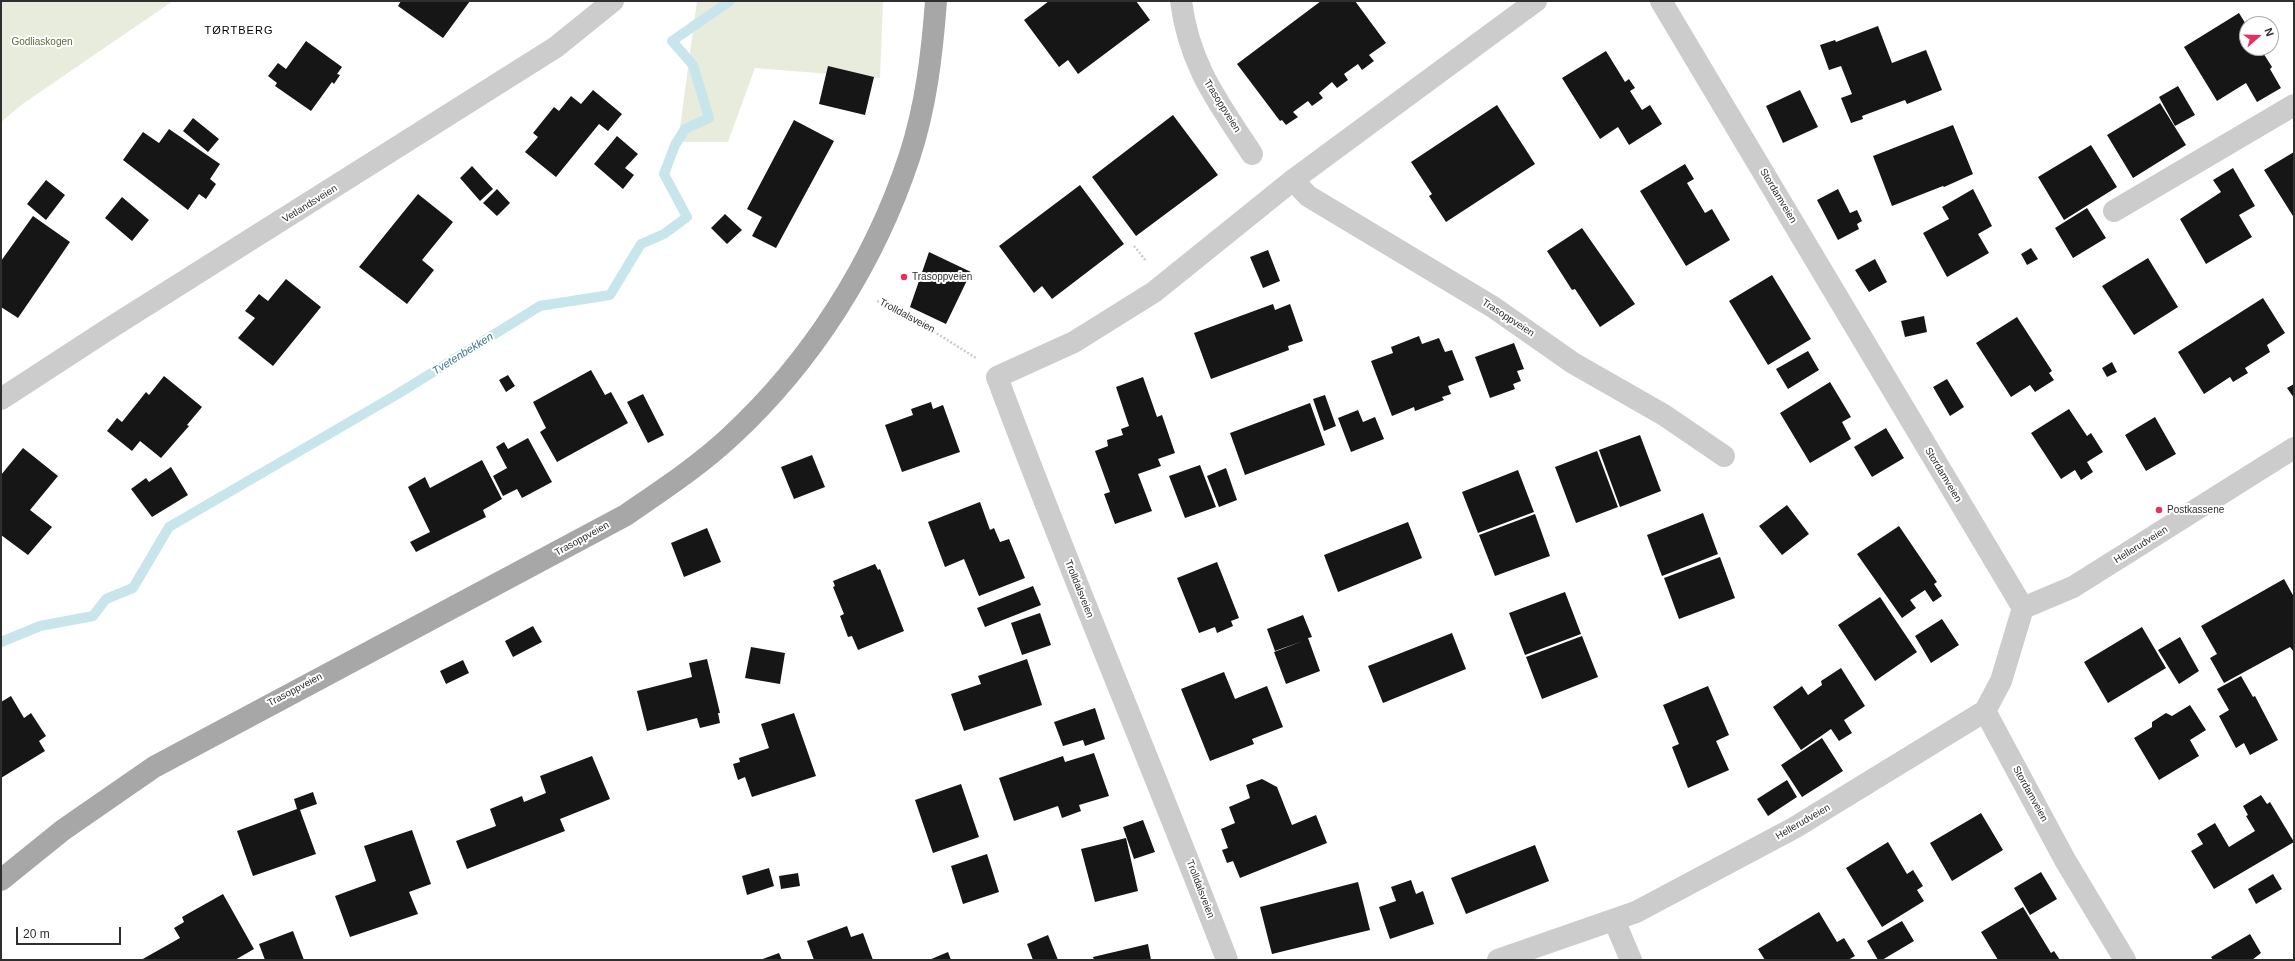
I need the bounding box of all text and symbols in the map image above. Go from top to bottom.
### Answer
north arrow [2239,16,2279,56]
district label: TØRTBERG [205,24,273,38]
text: N [2262,26,2276,38]
park label: Godliaskogen [11,36,73,48]
street label: Trasoppveien [1201,77,1243,135]
street label: Stordamveien [1757,166,1799,226]
street label: Vetlandsveien [280,182,340,226]
place label: Trasoppveien [912,271,972,283]
marker: Trasoppveien [899,272,909,282]
street label: Trolldalsveien [877,296,937,336]
street label: Trasoppveien [1479,297,1537,339]
water label: Tvetenbekken [430,330,496,378]
street label: Stordamveien [1922,445,1964,505]
place label: Postkassene [2167,504,2224,516]
marker: Postkassene [2154,505,2164,515]
street label: Trasoppveien [553,519,611,559]
street label: Hellerudveien [2112,524,2170,566]
street label: Trolldalsveien [1062,558,1096,620]
street label: Trasoppveien [266,671,324,709]
street label: Stordamveien [2010,764,2050,824]
street label: Hellerudveien [1774,802,1832,842]
street label: Trolldalsveien [1183,858,1217,920]
scale bar [18,919,123,945]
text: 20 m [23,927,50,941]

